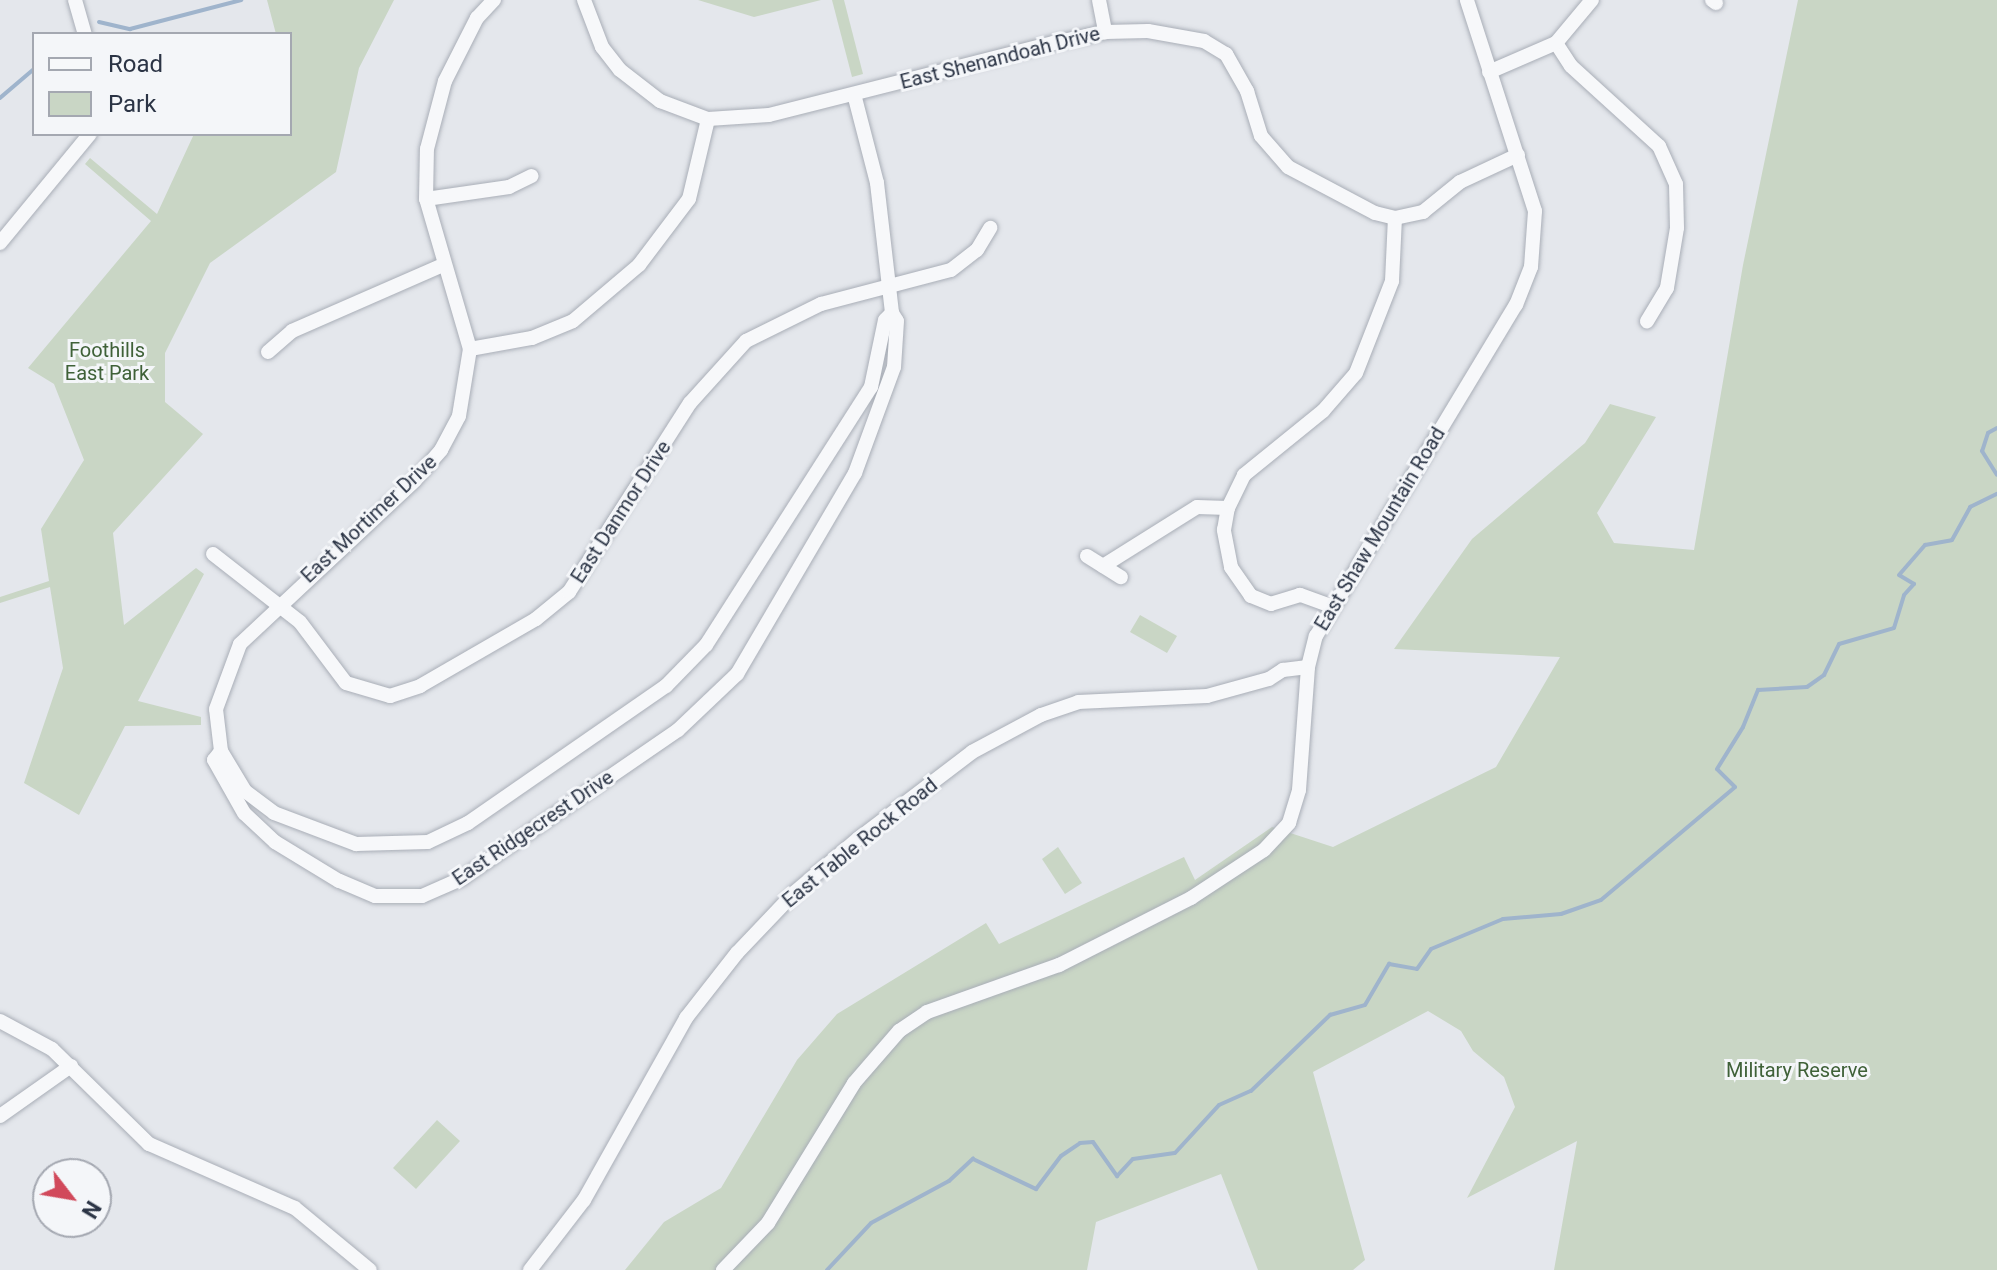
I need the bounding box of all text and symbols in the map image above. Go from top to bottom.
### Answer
street label: East Shenandoah Drive [898,22,1102,94]
legend [32,32,292,136]
text: Road [108,50,163,78]
text: Park [108,90,156,118]
park label: Foothills East Park [65,339,149,386]
street label: East Shaw Mountain Road [1310,423,1450,635]
street label: East Danmor Drive [566,436,676,588]
street label: East Mortimer Drive [296,450,442,588]
street label: East Ridgecrest Drive [448,765,618,891]
street label: East Table Rock Road [778,773,942,913]
park label: Military Reserve [1726,1058,1868,1082]
north arrow [32,1158,112,1238]
text: N [77,1196,106,1223]

